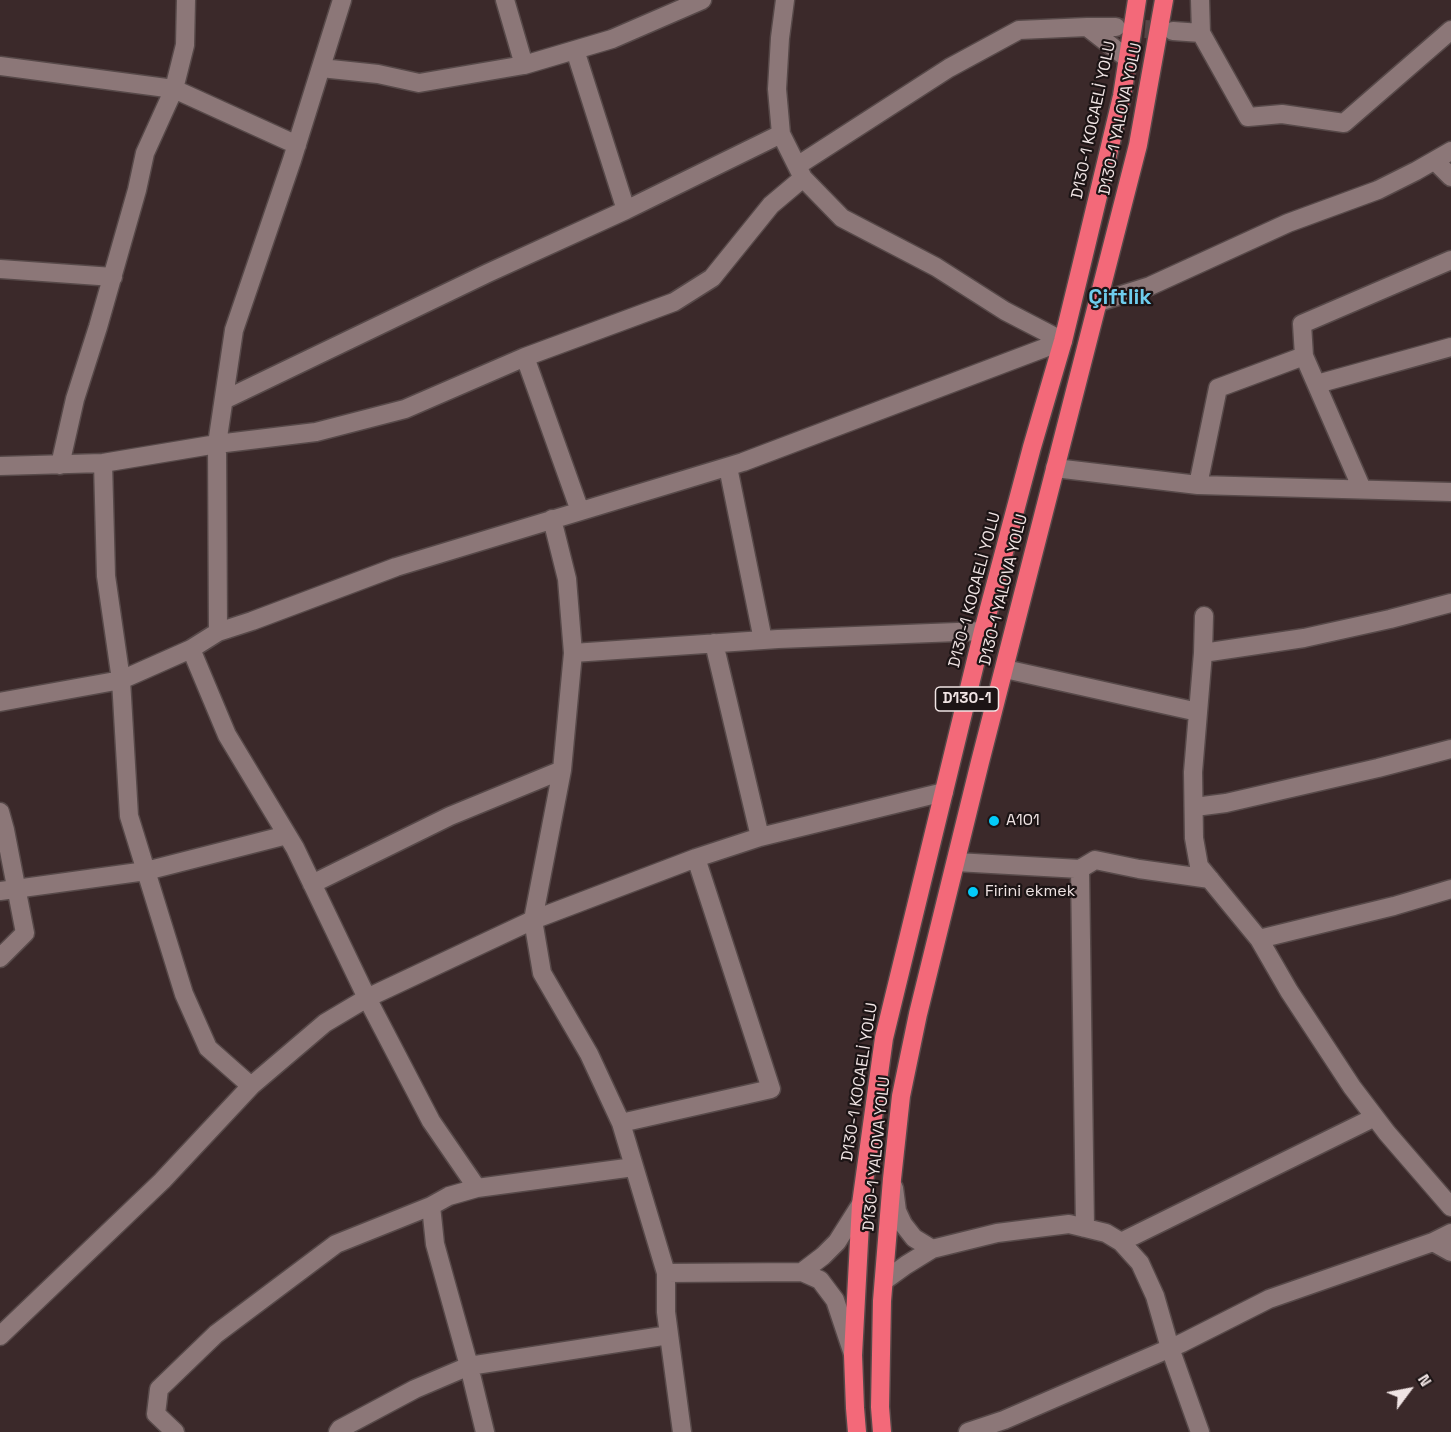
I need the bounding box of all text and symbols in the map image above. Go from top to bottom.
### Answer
street label: D130-1 KOCAELİ YOLU [1068,40,1120,200]
street label: D130-1 YALOVA YOLU [1095,41,1147,197]
district label: Çiftlik [1088,285,1152,311]
street label: D130-1 KOCAELİ YOLU [945,510,1005,670]
street label: D130-1 YALOVA YOLU [976,512,1032,668]
road number: D130-1 [936,687,998,711]
place label: A101 [1006,811,1040,831]
marker: A101 [987,814,1001,828]
place label: Firini ekmek [985,882,1075,902]
marker: Firini ekmek [966,885,980,899]
street label: D130-1 KOCAELİ YOLU [838,1001,882,1163]
street label: D130-1 YALOVA YOLU [859,1076,895,1232]
north arrow [1379,1360,1439,1420]
text: N [1413,1370,1436,1390]

